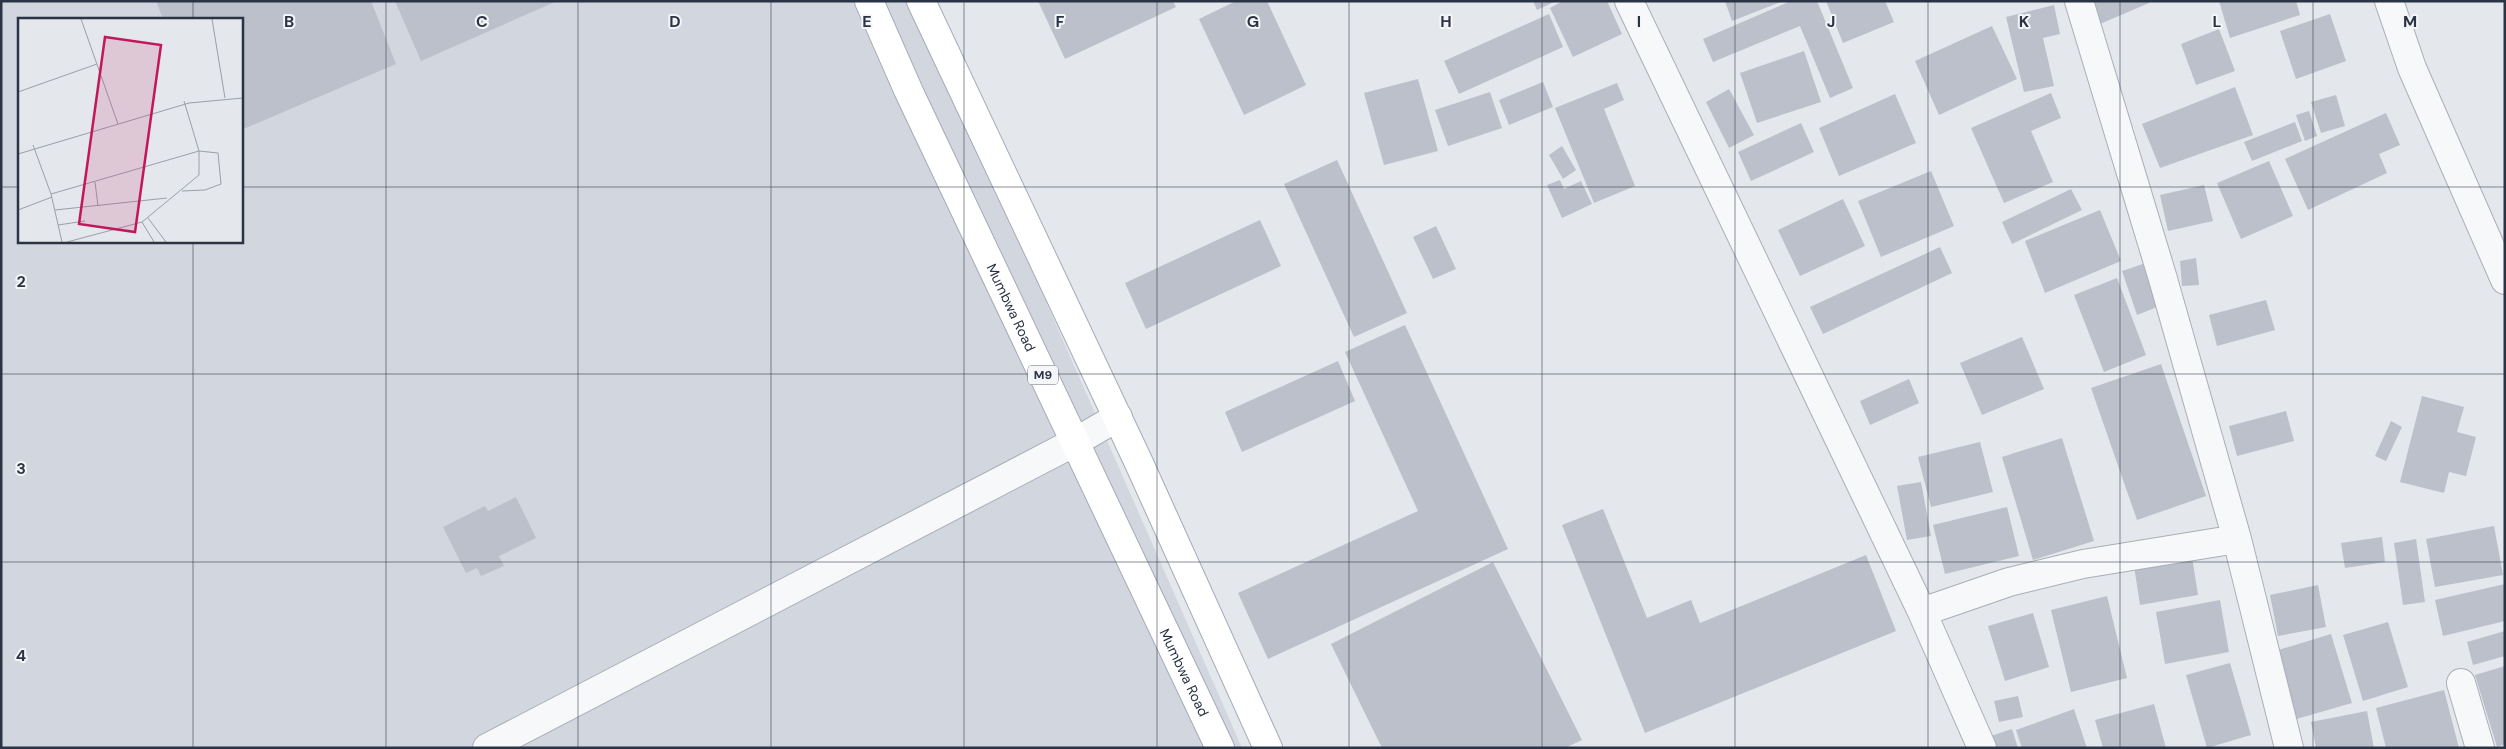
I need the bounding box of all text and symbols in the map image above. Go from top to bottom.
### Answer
text: B [284,11,294,32]
text: C [476,11,488,32]
text: D [669,11,681,32]
text: E [862,11,872,32]
text: F [1056,11,1065,32]
text: G [1247,11,1259,32]
text: H [1440,11,1452,32]
text: I [1637,11,1641,32]
text: J [1827,11,1835,32]
text: K [2019,11,2030,32]
text: L [2213,11,2222,32]
text: M [2403,11,2417,32]
inset map [18,18,242,242]
street label: Mumbwa Road [983,261,1040,354]
text: 2 [16,271,26,292]
road number: M9 [1028,366,1058,384]
text: 3 [16,458,26,479]
street label: Mumbwa Road [1156,626,1213,720]
text: 4 [16,645,26,666]

